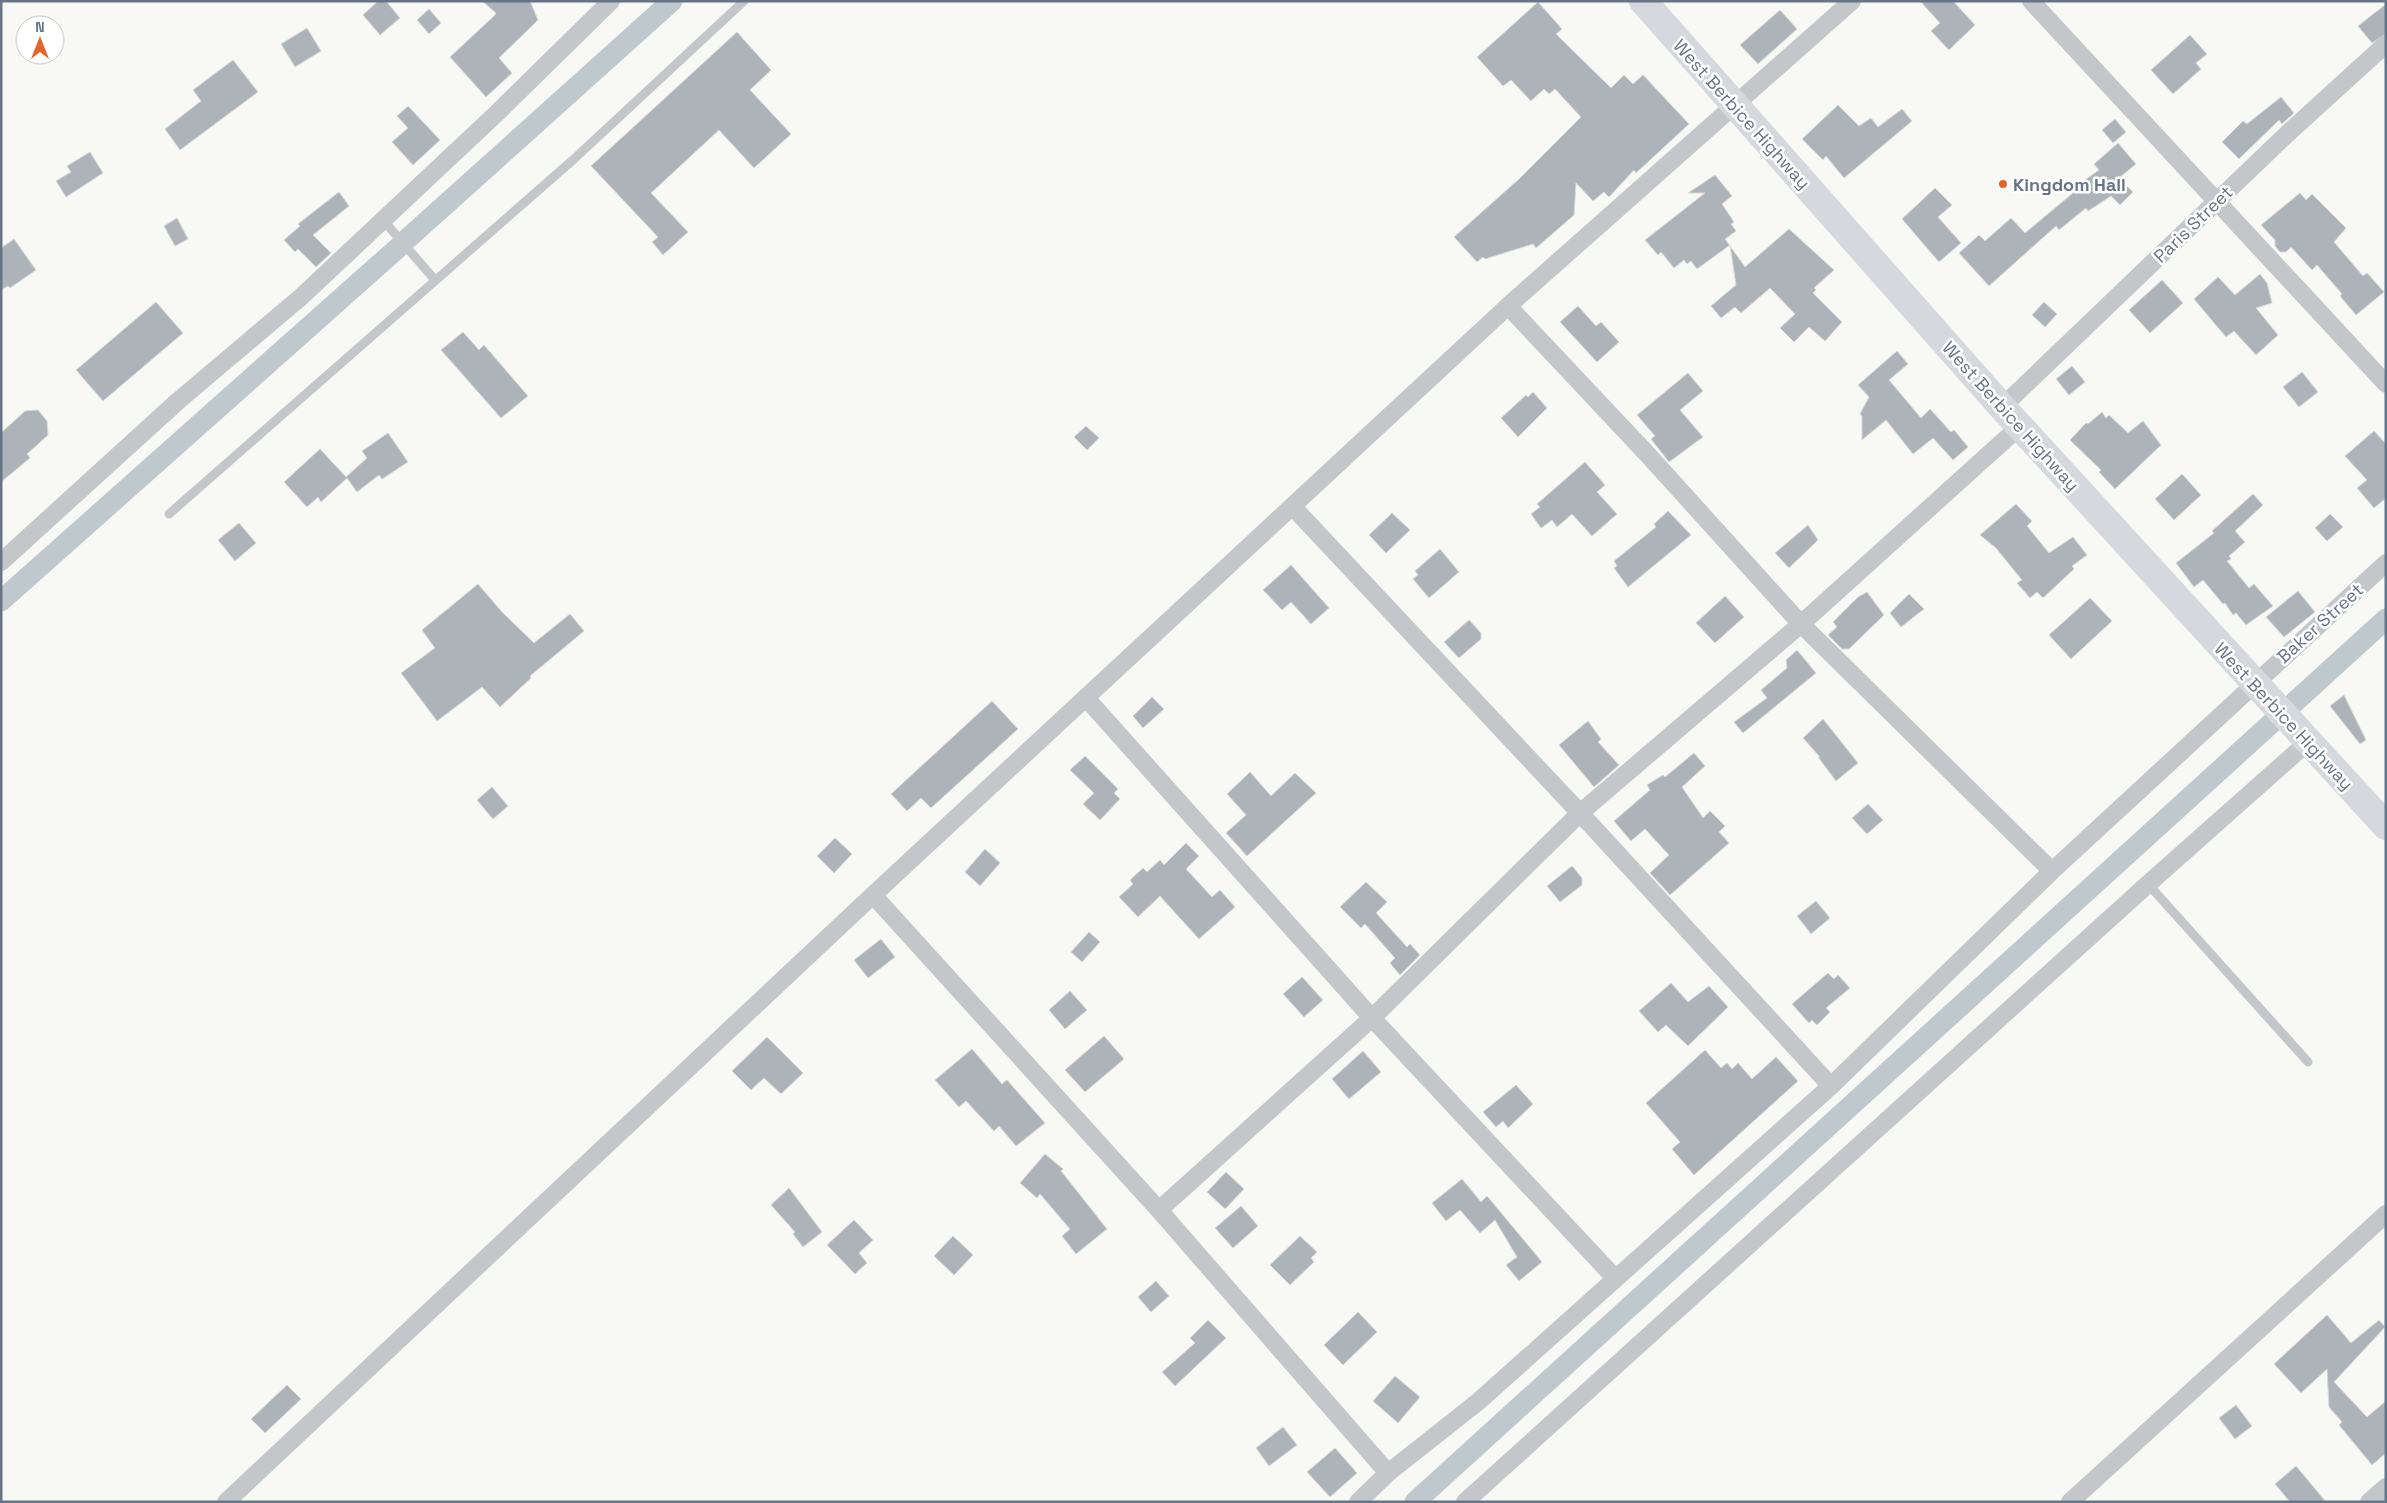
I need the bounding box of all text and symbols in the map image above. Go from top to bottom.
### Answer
north arrow [15,15,65,65]
text: N [35,18,45,36]
street label: West Berbice Highway [1669,34,1815,194]
place label: Kingdom Hall [2013,173,2126,196]
marker: Kingdom Hall [1997,178,2009,190]
street label: Paris Street [2149,181,2237,267]
street label: West Berbice Highway [1938,336,2084,496]
street label: Baker Street [2272,578,2368,668]
street label: West Berbice Highway [2209,637,2359,795]

